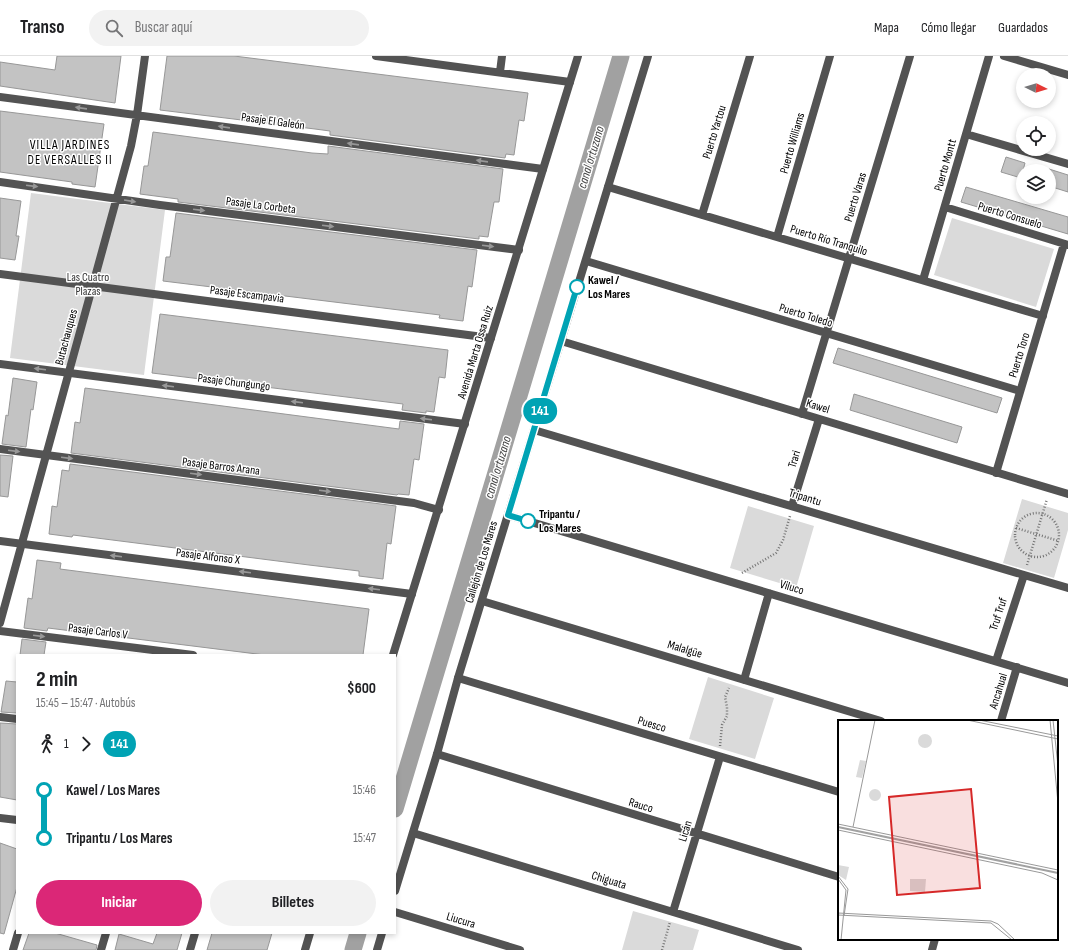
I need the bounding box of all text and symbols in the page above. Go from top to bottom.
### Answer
search box [89,10,369,46]
text: Transo [20,16,65,39]
icon: search [103,17,125,39]
text: Buscar aquí [135,18,192,37]
text: Mapa [874,19,899,36]
text: Cómo llegar [921,19,976,36]
text: Guardados [998,19,1048,36]
north arrow [1016,68,1056,108]
map controls [1016,68,1056,204]
street label: Puerto Yartou [699,104,730,161]
one-way arrow [75,105,87,111]
street label: Pasaje El Galeón [240,110,306,133]
street label: Puerto Williams [777,111,808,175]
button: locate [1016,116,1056,156]
one-way arrow [218,124,230,130]
water label: canal ortuzano [574,124,608,190]
district label: VILLA JARDINES DE VERSALLES II [27,137,113,168]
street label: Puerto Montt [931,137,960,193]
one-way arrow [347,141,359,147]
one-way arrow [476,158,488,164]
button: layers [1016,164,1056,204]
street label: Puerto Varas [841,171,870,224]
one-way arrow [26,183,38,190]
street label: Pasaje La Corbeta [225,194,297,217]
one-way arrow [124,198,137,204]
street label: Puerto Consuelo [976,199,1044,232]
one-way arrow [193,207,205,213]
street label: Puerto Río Tranquilo [788,222,869,259]
one-way arrow [322,223,334,229]
one-way arrow [482,243,494,249]
park label: Las Cuatro Plazas [67,270,109,299]
place label: Kawel / Los Mares [588,273,631,302]
marker: Kawel / Los Mares [569,279,585,295]
street label: Pasaje Escampavia [209,283,285,307]
street label: Puerto Toledo [777,300,834,331]
street label: Avenida Marta Ossa Ruiz [454,303,497,402]
street label: Butachauques [52,308,81,367]
street label: Puerto Toro [1006,331,1033,379]
one-way arrow [33,366,46,372]
street label: Pasaje Chungungo [197,371,271,394]
one-way arrow [162,382,175,389]
street label: Kawel [804,396,831,417]
line badge: 141 [517,398,563,424]
one-way arrow [291,399,303,405]
text: 141 [531,402,549,419]
one-way arrow [420,416,432,422]
water label: canal ortuzano [481,434,515,500]
one-way arrow [8,448,20,454]
street label: Trari [785,449,804,470]
street label: Pasaje Barros Arana [181,454,261,479]
one-way arrow [61,455,73,461]
one-way arrow [190,471,202,477]
street label: Tripantu [787,485,823,509]
one-way arrow [319,488,331,494]
place label: Tripantu / Los Mares [539,507,582,536]
marker: Tripantu / Los Mares [520,513,536,529]
street label: Callejón de Los Mares [462,519,501,605]
street label: Pasaje Alfonso X [175,545,242,568]
one-way arrow [110,553,122,559]
one-way arrow [239,569,251,575]
street label: Viluco [778,577,806,598]
one-way arrow [368,586,380,592]
street label: Truf Truf [986,595,1011,633]
street label: Pasaje Carlos V [67,620,129,643]
one-way arrow [33,633,45,639]
street label: Malalgüe [666,637,704,662]
text: 2 min [36,666,78,693]
street label: Ancahual [986,671,1011,712]
text: $600 [347,679,376,698]
text: 15:45 – 15:47 · Autobús [36,695,136,711]
street label: Puesco [636,713,668,736]
inset map [838,720,1058,940]
icon: walk [36,733,58,755]
icon: forward [75,733,97,755]
text: 141 [111,735,128,752]
text: 1 [64,736,69,752]
text: Kawel / Los Mares [66,781,160,800]
text: 15:46 [353,782,376,798]
street label: Rauco [627,795,655,816]
street label: Licán [675,819,696,843]
text: Tripantu / Los Mares [66,829,173,848]
text: 15:47 [353,830,376,846]
street label: Chiguata [590,868,629,893]
button: Iniciar [36,880,202,926]
button: Billetes [210,880,376,926]
street label: Liucura [445,909,477,932]

